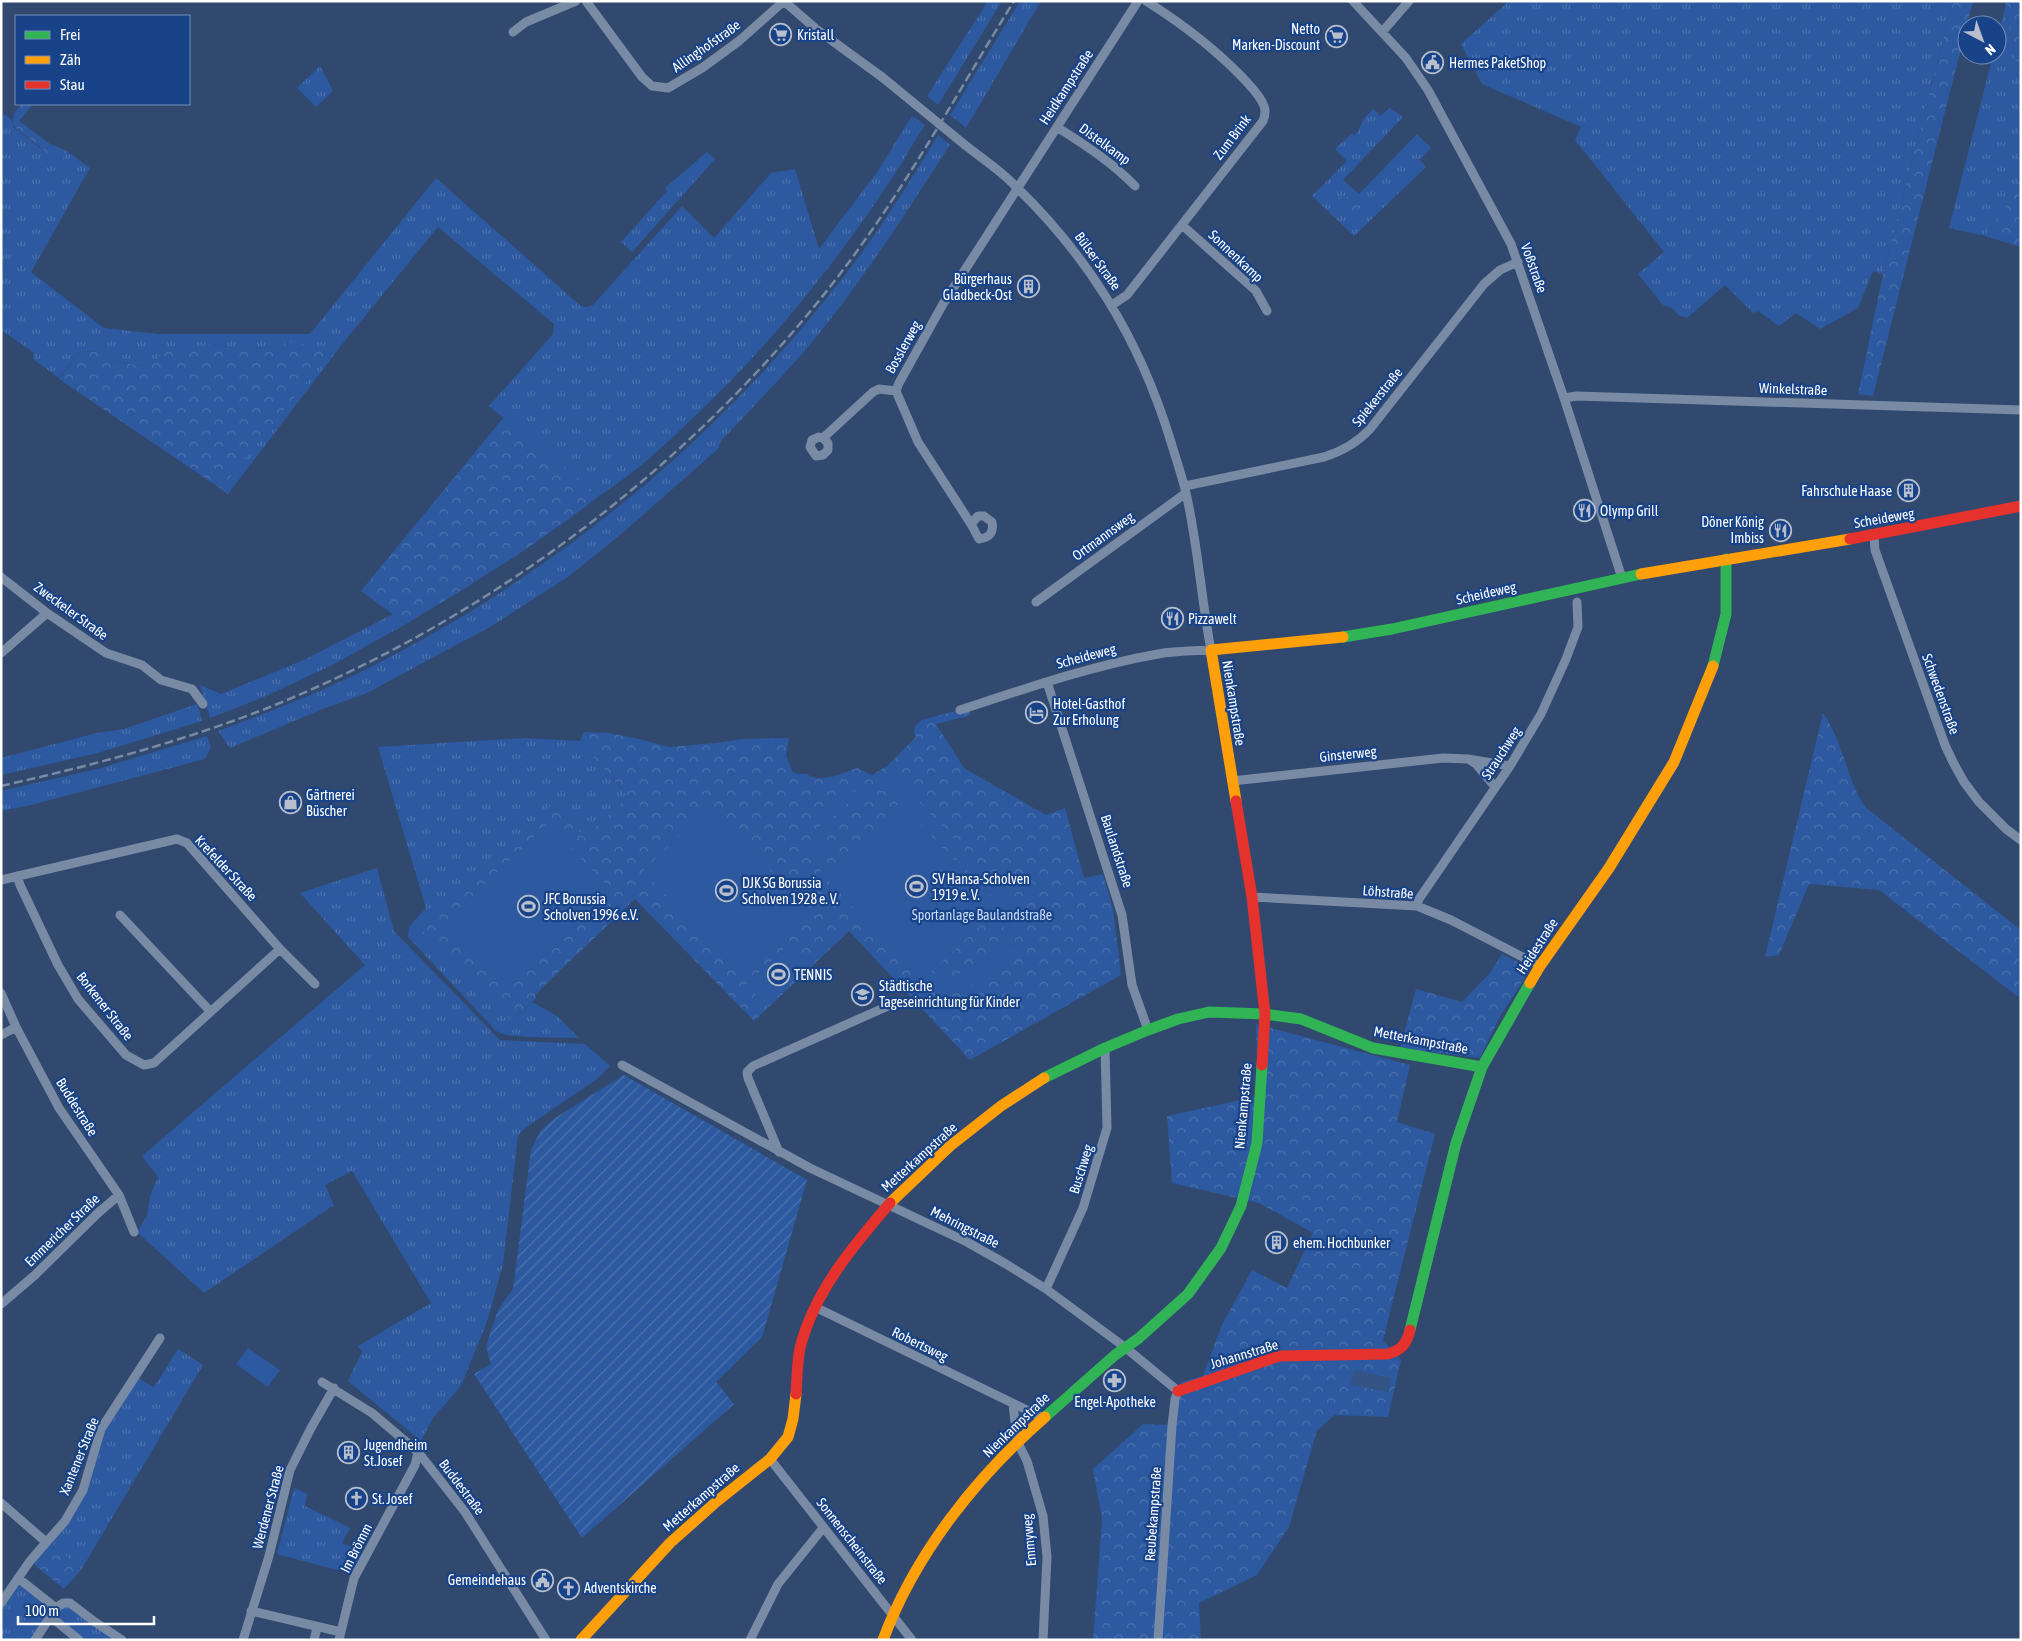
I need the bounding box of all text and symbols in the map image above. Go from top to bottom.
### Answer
legend [15,15,190,105]
north arrow [1957,15,2007,65]
street label: Allinghofstraße [669,17,743,75]
place label: Netto Marken-Discount [1232,21,1320,53]
supermarket icon: Kristall [769,23,793,47]
supermarket icon: Netto Marken-Discount [1324,25,1348,49]
text: Frei [60,26,80,43]
place label: Kristall [797,27,834,43]
text: N [1982,41,1999,59]
street label: Heidkampstraße [1036,47,1096,127]
text: Zäh [60,51,81,68]
public building icon: Hermes PaketShop [1421,51,1445,75]
place label: Hermes PaketShop [1449,55,1547,71]
text: Stau [60,76,85,93]
street label: Zum Brink [1210,111,1254,163]
street label: Distelkamp [1076,120,1134,168]
street label: Sonnenkamp [1205,227,1267,285]
street label: Bülser Straße [1072,229,1124,293]
street label: Voßstraße [1518,241,1550,295]
place label: Bürgerhaus Gladbeck-Ost [943,271,1012,303]
building icon: Bürgerhaus Gladbeck-Ost [1016,275,1040,299]
street label: Bosslerweg [882,318,924,376]
street label: Spiekerstraße [1349,364,1405,430]
street label: Winkelstraße [1759,380,1827,398]
building icon: Fahrschule Haase [1896,479,1920,503]
place label: Fahrschule Haase [1801,483,1892,499]
restaurant icon: Olymp Grill [1572,499,1596,523]
place label: Olymp Grill [1600,503,1659,519]
street label: Scheideweg [1853,505,1915,531]
street label: Ortmannsweg [1069,508,1137,564]
place label: Döner König Imbiss [1701,514,1764,546]
restaurant icon: Döner König Imbiss [1768,518,1792,542]
street label: Scheideweg [1455,578,1517,608]
street label: Zweckeler Straße [31,579,111,643]
restaurant icon: Pizzawelt [1160,607,1184,631]
place label: Pizzawelt [1188,611,1237,627]
street label: Scheideweg [1055,640,1117,672]
street label: Schwedenstraße [1919,652,1963,736]
street label: Nienkampstraße [1219,659,1249,747]
place label: Hotel-Gasthof Zur Erholung [1053,696,1125,728]
hotel icon: Hotel-Gasthof Zur Erholung [1025,700,1049,724]
street label: Strauchweg [1478,724,1524,782]
street label: Ginsterweg [1319,743,1377,765]
place label: Gärtnerei Büscher [306,787,355,819]
shop icon: Gärtnerei Büscher [278,791,302,815]
street label: Baulandstraße [1098,812,1136,890]
street label: Krefelder Straße [192,832,260,904]
place label: SV Hansa-Scholven 1919 e. V. [932,871,1030,903]
place label: DJK SG Borussia Scholven 1928 e. V. [742,875,839,907]
sports icon: SV Hansa-Scholven 1919 e. V. [904,875,928,899]
sports icon: DJK SG Borussia Scholven 1928 e. V. [714,879,738,903]
street label: Löhstraße [1362,882,1414,902]
place label: JFC Borussia Scholven 1996 e.V. [544,891,639,923]
sports icon: JFC Borussia Scholven 1996 e.V. [516,895,540,919]
park label: Sportanlage Baulandstraße [912,907,1052,923]
street label: Heidestraße [1513,915,1561,977]
sports icon: TENNIS [766,963,790,987]
place label: TENNIS [794,967,832,983]
street label: Borkener Straße [73,969,137,1043]
place label: Städtische Tageseinrichtung für Kinder [879,978,1020,1010]
school or university icon: Städtische Tageseinrichtung für Kinder [851,982,875,1006]
street label: Metterkampstraße [1372,1023,1470,1057]
street label: Nienkampstraße [1231,1062,1255,1150]
street label: Buddestraße [53,1075,101,1139]
street label: Metterkampstraße [878,1119,960,1195]
street label: Buschweg [1066,1142,1096,1196]
street label: Emmericher Straße [21,1190,103,1270]
street label: Mehringstraße [928,1203,1002,1251]
building icon: ehem. Hochbunker [1265,1231,1289,1255]
place label: ehem. Hochbunker [1293,1235,1391,1251]
street label: Robertsweg [889,1324,951,1364]
street label: Johannstraße [1208,1336,1280,1372]
pharmacy icon: Engel-Apotheke [1103,1368,1127,1392]
street label: Nienkampstraße [979,1389,1053,1461]
place label: Engel-Apotheke [1074,1394,1156,1410]
street label: Xantener Straße [56,1415,102,1497]
place label: Jugendheim St.Josef [364,1437,427,1469]
building icon: Jugendheim St.Josef [336,1441,360,1465]
street label: Buddestraße [436,1456,488,1518]
street label: Metterkampstraße [660,1460,742,1534]
street label: Werdener Straße [249,1464,287,1550]
street label: Reubekampstraße [1142,1466,1164,1562]
church icon: St. Josef [344,1487,368,1511]
place label: St. Josef [372,1491,413,1507]
street label: Sonnenscheinstraße [813,1495,891,1587]
street label: Emmyweg [1019,1513,1039,1567]
street label: Im Brömm [337,1521,375,1575]
public building icon: Gemeindehaus [530,1568,554,1592]
place label: Gemeindehaus [448,1572,526,1588]
church icon: Adventskirche [556,1576,580,1600]
place label: Adventskirche [584,1580,657,1596]
scale bar [18,1594,154,1626]
text: 100 m [25,1602,59,1619]

